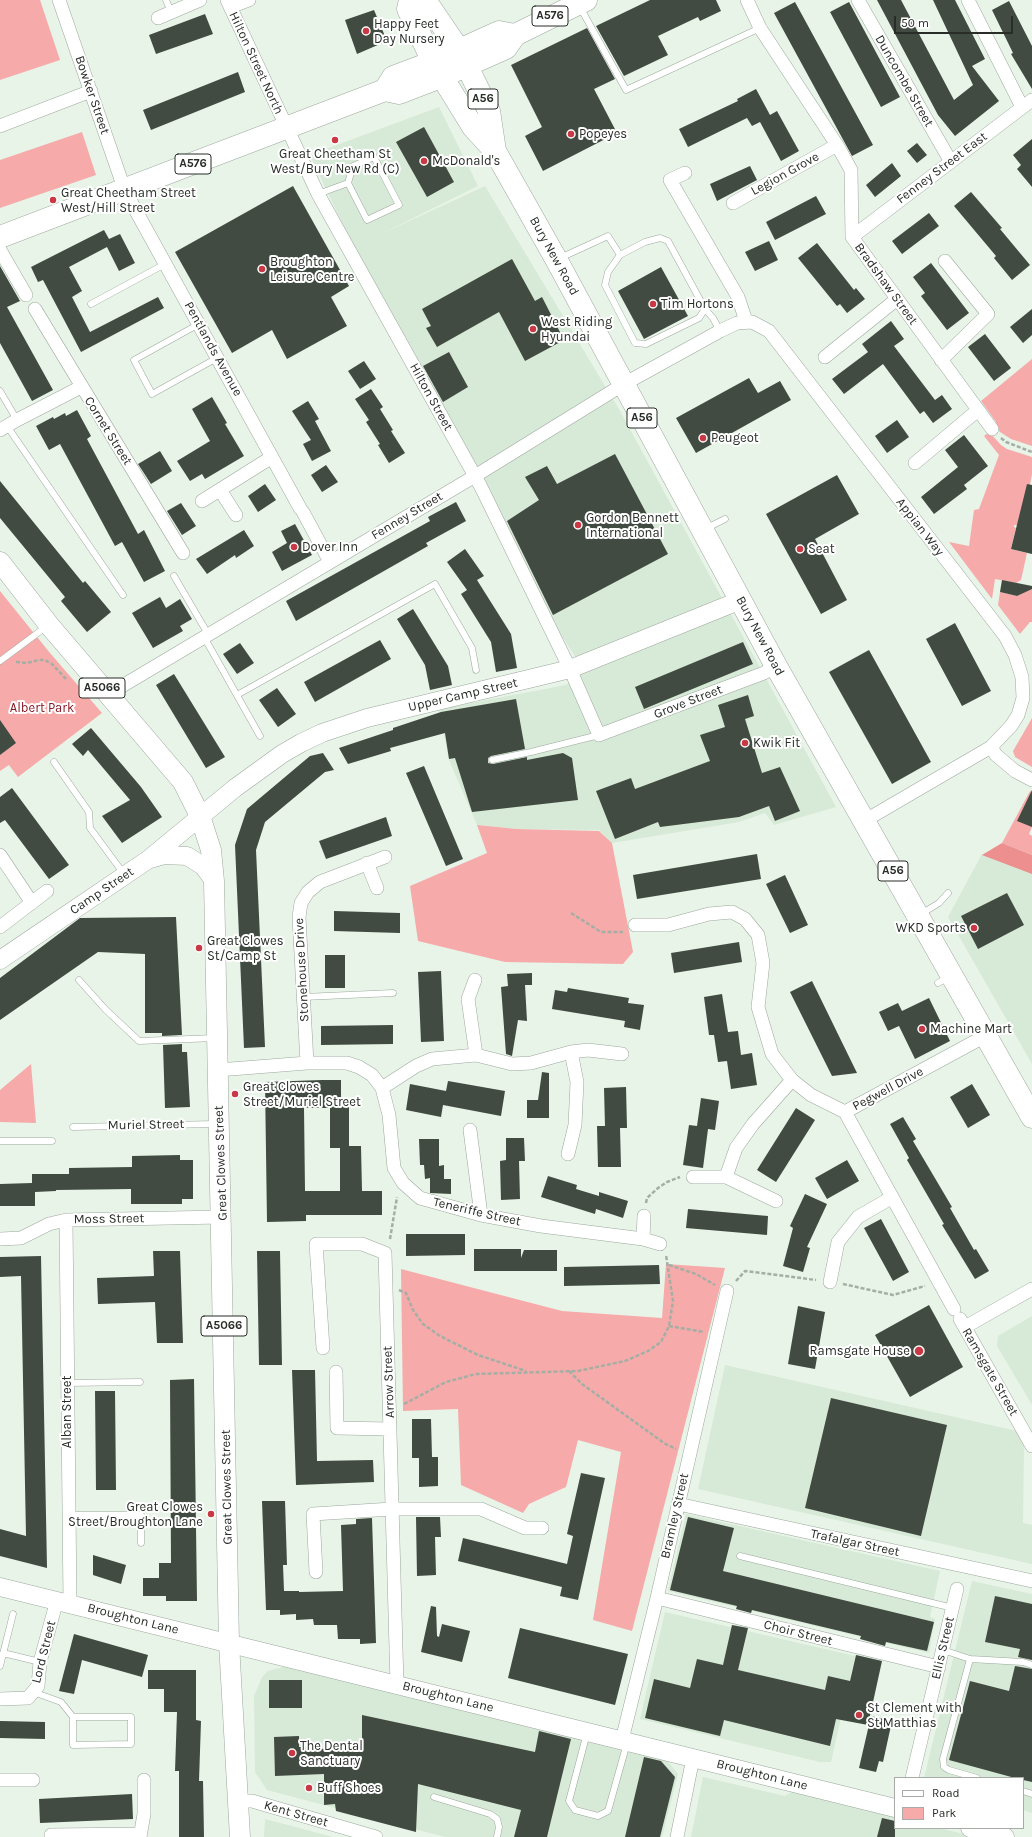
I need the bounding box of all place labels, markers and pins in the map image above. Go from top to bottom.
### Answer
place label: Happy Feet Day Nursery [374,16,445,47]
marker: Happy Feet Day Nursery [361,26,371,36]
place label: Popeyes [579,126,627,142]
marker: Popeyes [566,129,576,139]
marker: Great Cheetham St West/Bury New Rd (C) [330,135,340,145]
place label: Great Cheetham St West/Bury New Rd (C) [270,146,400,177]
place label: McDonald's [432,153,500,169]
marker: McDonald's [419,156,429,166]
place label: Great Cheetham Street West/Hill Street [61,185,196,216]
marker: Great Cheetham Street West/Hill Street [48,195,58,205]
place label: Broughton Leisure Centre [270,254,355,285]
marker: Broughton Leisure Centre [257,264,267,274]
place label: Tim Hortons [661,296,734,312]
marker: Tim Hortons [648,299,658,309]
place label: West Riding Hyundai [541,314,612,345]
marker: West Riding Hyundai [528,324,538,334]
place label: Peugeot [711,430,759,446]
marker: Peugeot [698,433,708,443]
place label: Gordon Bennett International [586,510,679,541]
marker: Gordon Bennett International [573,520,583,530]
place label: Dover Inn [302,539,358,555]
place label: Seat [808,541,835,557]
marker: Dover Inn [289,542,299,552]
marker: Seat [795,544,805,554]
place label: Kwik Fit [753,735,800,751]
marker: Kwik Fit [740,738,750,748]
place label: WKD Sports [896,920,966,936]
marker: WKD Sports [969,923,979,933]
place label: Great Clowes St/Camp St [207,933,284,964]
marker: Great Clowes St/Camp St [194,943,204,953]
place label: Machine Mart [930,1021,1012,1037]
marker: Machine Mart [917,1024,927,1034]
place label: Great Clowes Street/Muriel Street [243,1079,361,1110]
marker: Great Clowes Street/Muriel Street [230,1089,240,1099]
place label: Ramsgate House [810,1343,910,1359]
marker: Ramsgate House [913,1345,925,1357]
place label: Great Clowes Street/Broughton Lane [68,1499,203,1530]
marker: Great Clowes Street/Broughton Lane [206,1509,216,1519]
place label: St Clement with St Matthias [867,1700,962,1731]
marker: St Clement with St Matthias [854,1710,864,1720]
place label: The Dental Sanctuary [300,1738,363,1769]
marker: The Dental Sanctuary [287,1748,297,1758]
place label: Buff Shoes [317,1780,381,1796]
marker: Buff Shoes [304,1783,314,1793]

